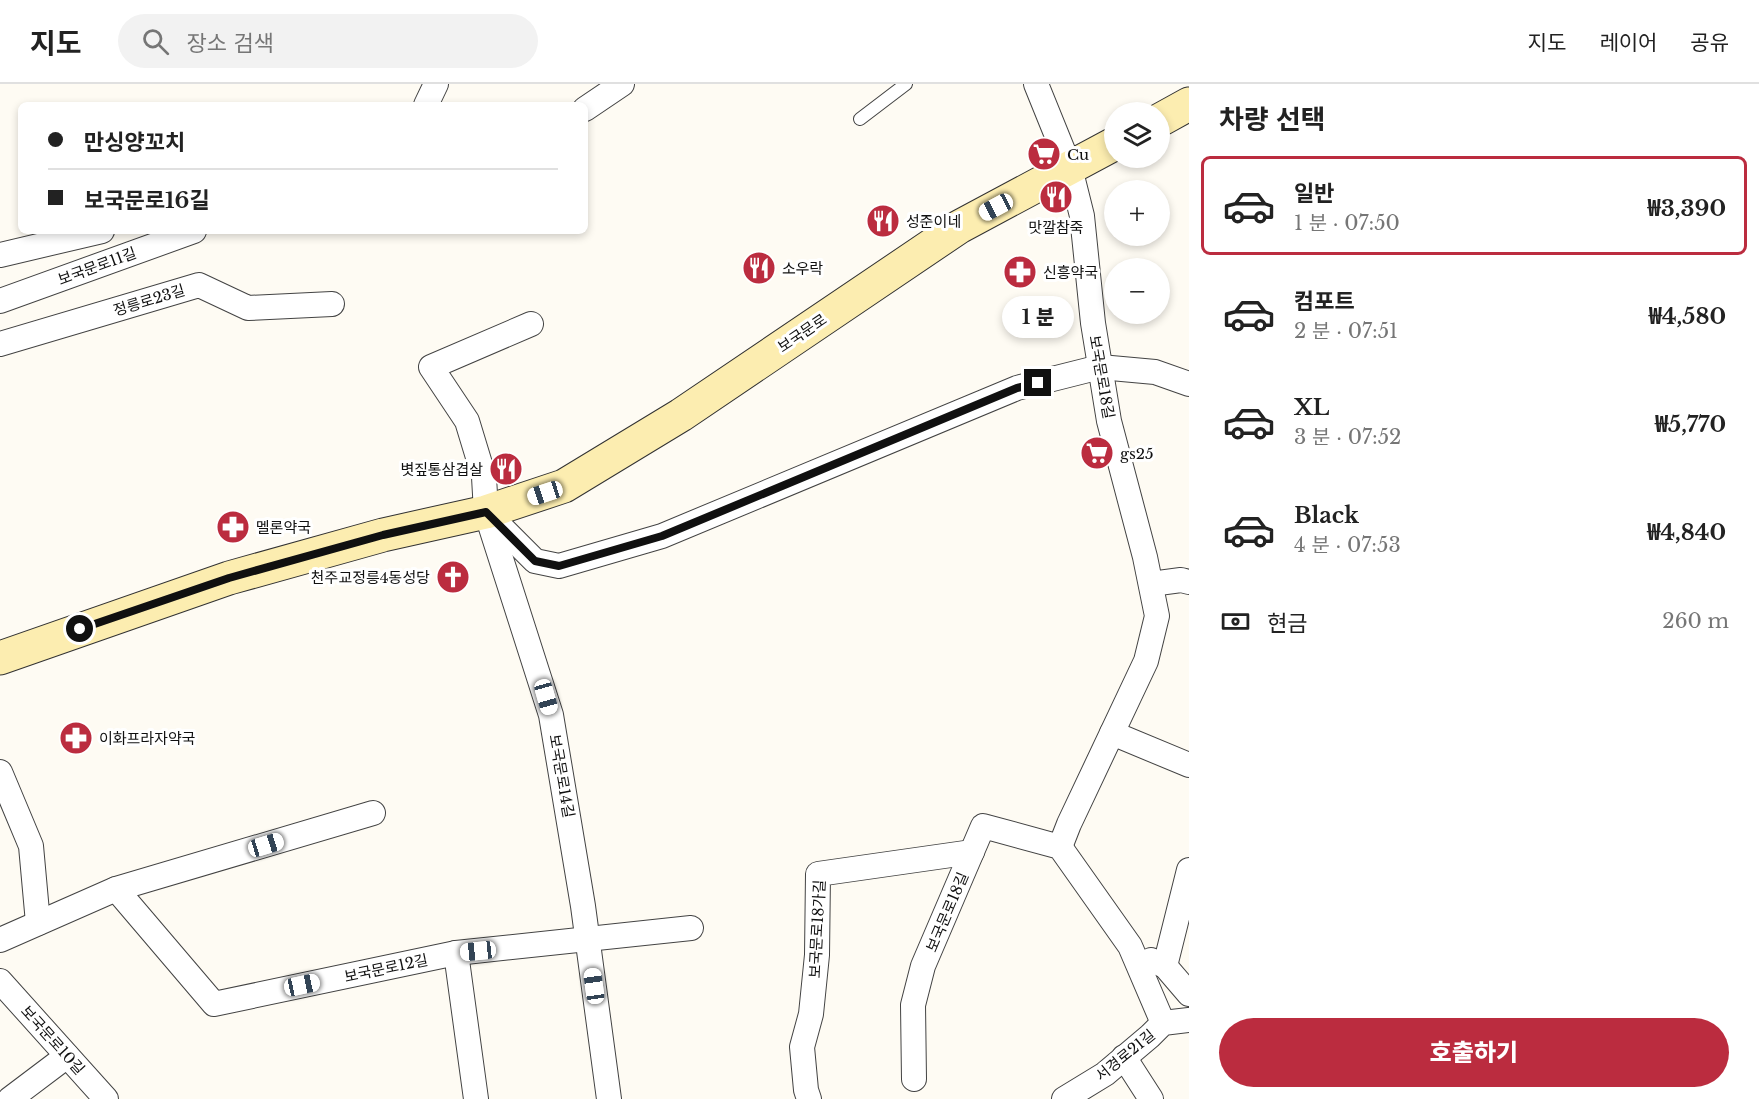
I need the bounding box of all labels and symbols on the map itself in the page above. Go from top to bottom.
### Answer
supermarket icon: Cu [1026,136,1062,172]
place label: Cu [1067,145,1089,164]
restaurant icon: 맛깔참죽 [1038,179,1074,215]
car [976,191,1016,223]
restaurant icon: 성준이네 [865,203,901,239]
place label: 성준이네 [906,212,961,231]
place label: 맛깔참죽 [1028,218,1084,237]
street label: 보국문로11길 [55,243,139,289]
restaurant icon: 소우락 [741,250,777,286]
pharmacy icon: 신흥약국 [1002,254,1038,290]
place label: 소우락 [782,259,824,278]
place label: 신흥약국 [1043,263,1098,282]
street label: 정릉로23길 [111,280,187,320]
callout: 1 분 [1002,296,1074,338]
street label: 보국문로 [774,310,830,356]
street label: 보국문로18길 [1085,334,1119,420]
route end [1024,369,1051,396]
supermarket icon: gs25 [1079,435,1115,471]
place label: gs25 [1120,444,1154,463]
restaurant icon: 볏짚통삼겹살 [488,451,524,487]
place label: 볏짚통삼겹살 [400,460,483,479]
car [525,479,565,507]
pharmacy icon: 멜론약국 [215,509,251,545]
place label: 멜론약국 [256,518,311,537]
church icon: 천주교정릉4동성당 [435,559,471,595]
place label: 천주교정릉4동성당 [311,568,430,587]
route start [66,615,93,642]
car [532,677,560,717]
pharmacy icon: 이화프라자약국 [58,720,94,756]
place label: 이화프라자약국 [99,729,196,748]
street label: 보국문로14길 [545,733,579,819]
car [246,831,286,859]
street label: 보국문로18길 [922,869,972,955]
street label: 보국문로18가길 [805,879,829,979]
car [459,940,497,962]
street label: 보국문로12길 [342,950,430,986]
car [583,967,605,1005]
car [283,972,321,998]
street label: 보국문로10길 [17,1002,89,1078]
street label: 서경로21길 [1091,1025,1159,1085]

